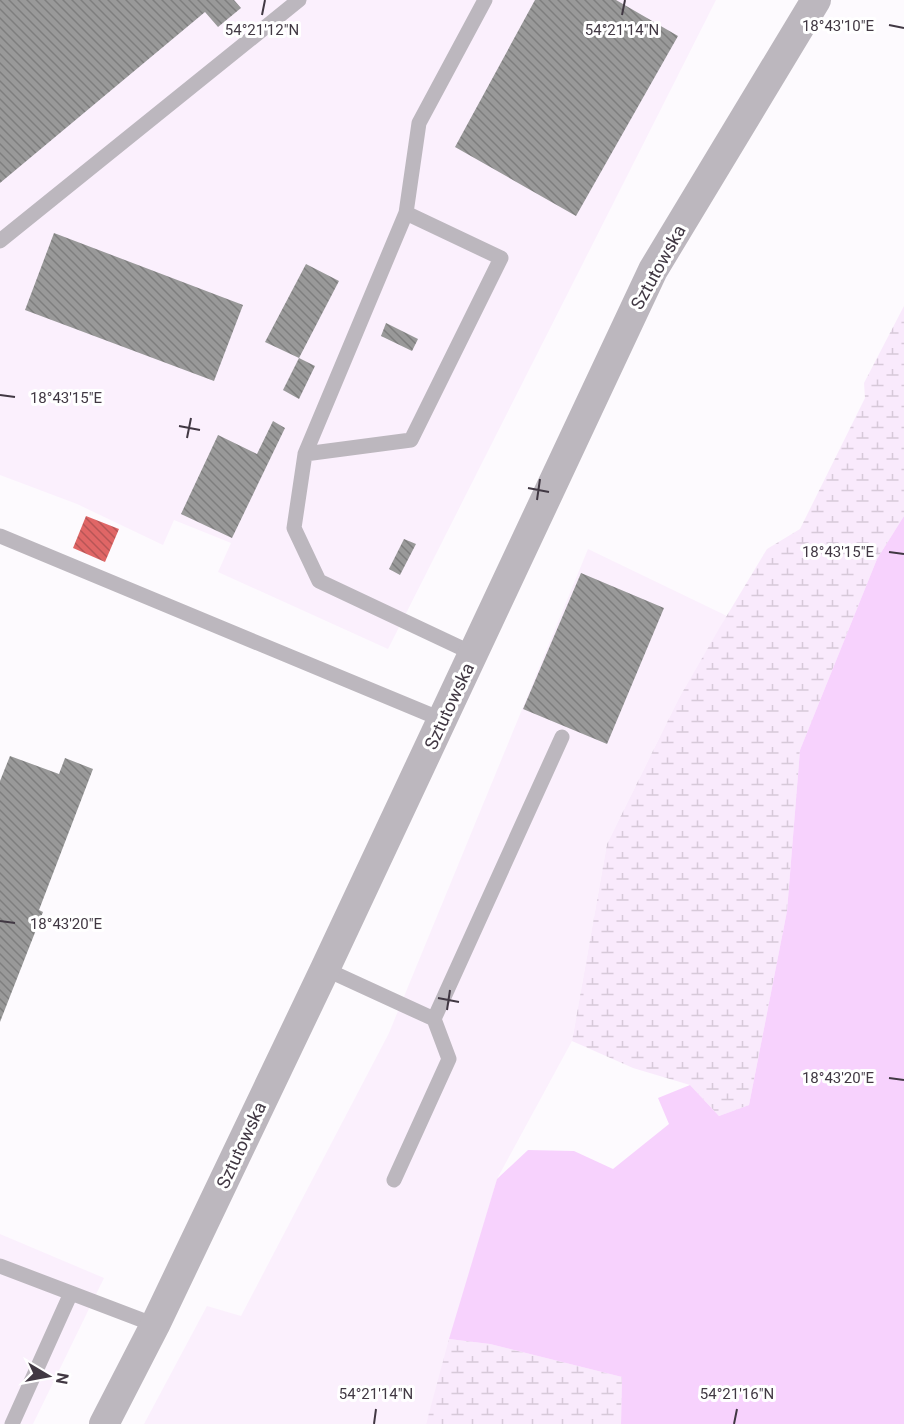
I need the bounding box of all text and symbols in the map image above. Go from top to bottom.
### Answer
text: 18°43'10"E [802,17,875,35]
text: 54°21'12"N [225,21,299,39]
text: 54°21'14"N [585,21,659,39]
street label: Sztutowska [626,221,690,313]
text: 18°43'15"E [30,389,103,407]
text: 18°43'15"E [802,543,875,561]
street label: Sztutowska [420,659,478,753]
text: 18°43'20"E [30,915,103,933]
text: 18°43'20"E [802,1069,875,1087]
street label: Sztutowska [212,1098,270,1192]
north arrow [18,1346,78,1406]
text: N [52,1371,73,1386]
text: 54°21'14"N [339,1385,413,1403]
text: 54°21'16"N [700,1385,774,1403]

